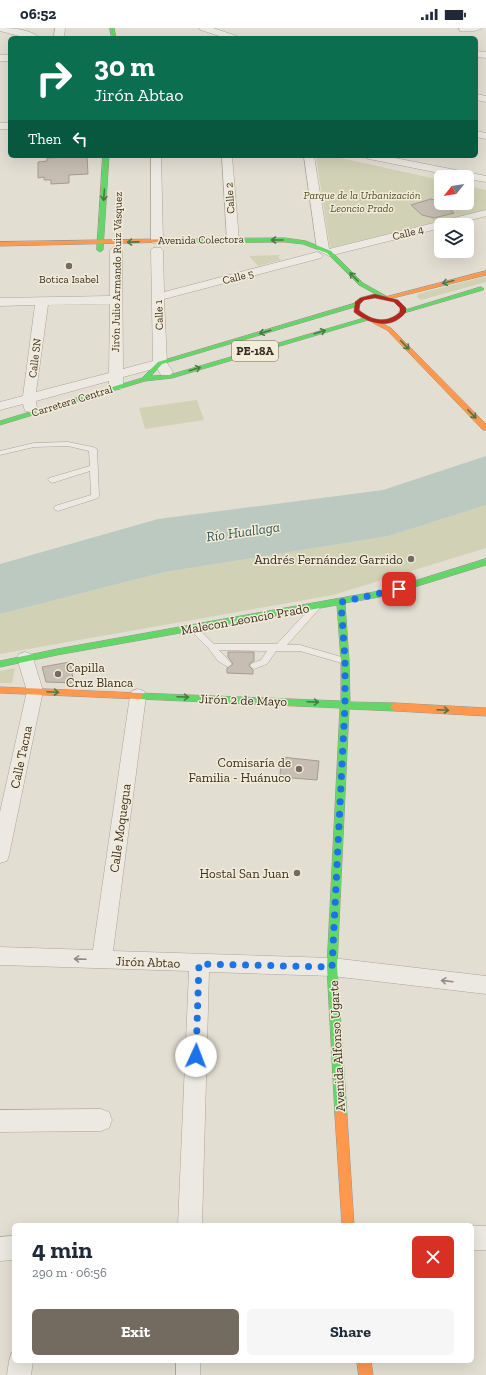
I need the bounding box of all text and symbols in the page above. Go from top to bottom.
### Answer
text: 06:52 [20,5,56,23]
text: 30 m [94,50,155,83]
icon: right [28,52,80,104]
text: Jirón Abtao [94,84,183,106]
icon: left [69,128,91,150]
text: Then [28,130,61,148]
north arrow [434,170,474,210]
map controls [434,170,474,258]
street label: Calle 2 [222,181,238,214]
one-way arrow [100,188,108,201]
park label: Parque de la Urbanización Leoncio Prado [303,189,421,215]
street label: Jirón Julio Armando Ruiz Vásquez [109,192,125,352]
button: layers [434,218,474,258]
street label: Calle 4 [391,223,425,243]
street label: Avenida Colectora [158,233,245,247]
one-way arrow [271,236,284,244]
one-way arrow [127,238,140,246]
marker: Botica Isabel [64,261,74,271]
street label: Calle 5 [221,267,255,287]
one-way arrow [349,272,359,282]
place label: Botica Isabel [39,273,99,286]
one-way arrow [442,279,455,286]
street label: Calle 1 [152,299,166,330]
one-way arrow [313,328,326,335]
one-way arrow [259,329,272,336]
street label: Calle SN [26,337,44,379]
one-way arrow [400,340,410,350]
road number: PE-18A [232,341,278,361]
one-way arrow [189,365,202,372]
street label: Carretera Central [30,382,114,420]
one-way arrow [468,409,477,419]
water label: Río Huallaga [205,518,281,546]
place label: Andrés Fernández Garrido [254,552,403,567]
marker: Andrés Fernández Garrido [406,554,416,564]
pin [382,572,416,606]
icon: arrive [388,578,410,600]
street label: Malecon Leoncio Prado [180,600,311,638]
place label: Capilla Cruz Blanca [66,660,134,690]
marker: Capilla Cruz Blanca [53,669,63,679]
one-way arrow [46,688,59,696]
street label: Jirón 2 de Mayo [199,691,288,709]
one-way arrow [176,694,189,701]
one-way arrow [306,699,319,706]
one-way arrow [436,706,449,713]
street label: Calle Tacna [7,723,35,790]
place label: Comisaría de Familia - Huánuco [188,755,291,785]
marker: Comisaría de Familia - Huánuco [294,764,304,774]
street label: Calle Moquegua [106,782,134,873]
place label: Hostal San Juan [200,866,290,881]
marker: Hostal San Juan [292,868,302,878]
street label: Jirón Abtao [115,953,181,971]
one-way arrow [74,955,87,963]
one-way arrow [441,977,454,985]
street label: Avenida Alfonso Ugarte [326,980,348,1112]
position arrow [175,1035,217,1077]
text: 4 min [32,1235,93,1264]
button: close [412,1236,454,1278]
text: 290 m · 06:56 [32,1265,107,1280]
button: Exit [32,1309,239,1355]
button: Share [247,1309,454,1355]

